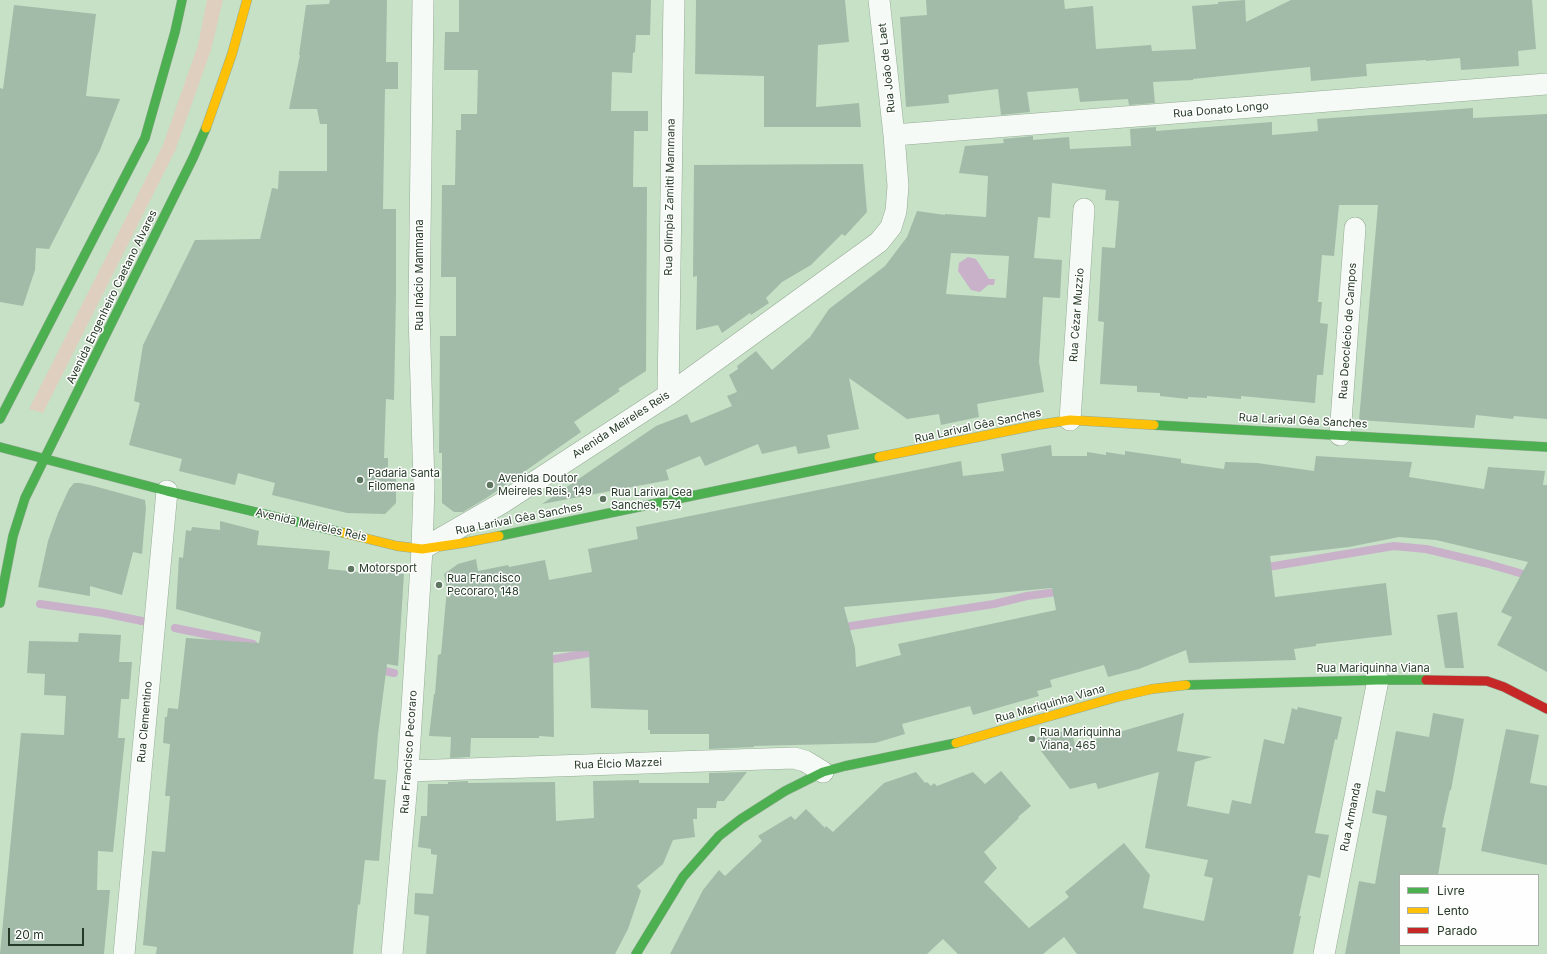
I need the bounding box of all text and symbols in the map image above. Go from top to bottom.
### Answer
street label: Rua João de Laet [876,22,898,114]
street label: Rua Donato Longo [1173,99,1269,121]
street label: Rua Olimpia Zamitti Mammana [662,118,678,276]
street label: Avenida Engenheiro Caetano Alvares [64,208,160,386]
street label: Rua Inácio Mammana [413,219,427,331]
street label: Rua Deoclécio de Campos [1337,262,1359,400]
street label: Rua Cézar Muzzio [1067,267,1087,363]
street label: Avenida Meireles Reis [570,389,672,461]
street label: Rua Larival Gêa Sanches [914,406,1042,446]
street label: Rua Larival Gêa Sanches [1238,411,1368,431]
place label: Padaria Santa Filomena [368,467,440,493]
place label: Avenida Doutor Meireles Reis, 149 [498,472,592,498]
marker: Padaria Santa Filomena [355,475,365,485]
marker: Avenida Doutor Meireles Reis, 149 [485,480,495,490]
place label: Rua Larival Gea Sanches, 574 [611,486,692,512]
marker: Rua Larival Gea Sanches, 574 [598,494,608,504]
street label: Rua Larival Gêa Sanches [454,500,584,538]
street label: Avenida Meireles Reis [254,506,368,544]
place label: Motorsport [359,562,417,576]
marker: Motorsport [346,564,356,574]
place label: Rua Francisco Pecoraro, 148 [447,572,520,598]
marker: Rua Francisco Pecoraro, 148 [434,580,444,590]
street label: Rua Mariquinha Viana [1316,662,1430,676]
street label: Rua Clementino [135,681,155,763]
street label: Rua Mariquinha Viana [994,682,1106,726]
street label: Rua Francisco Pecoraro [398,690,420,814]
place label: Rua Mariquinha Viana, 465 [1040,726,1121,752]
marker: Rua Mariquinha Viana, 465 [1027,734,1037,744]
street label: Rua Élcio Mazzei [574,756,662,772]
street label: Rua Armanda [1338,781,1364,853]
legend [1399,874,1539,946]
text: Livre [1437,883,1465,898]
text: Lento [1437,903,1469,918]
scale bar [10,920,86,946]
text: Parado [1437,923,1477,938]
text: 20 m [15,927,44,942]

